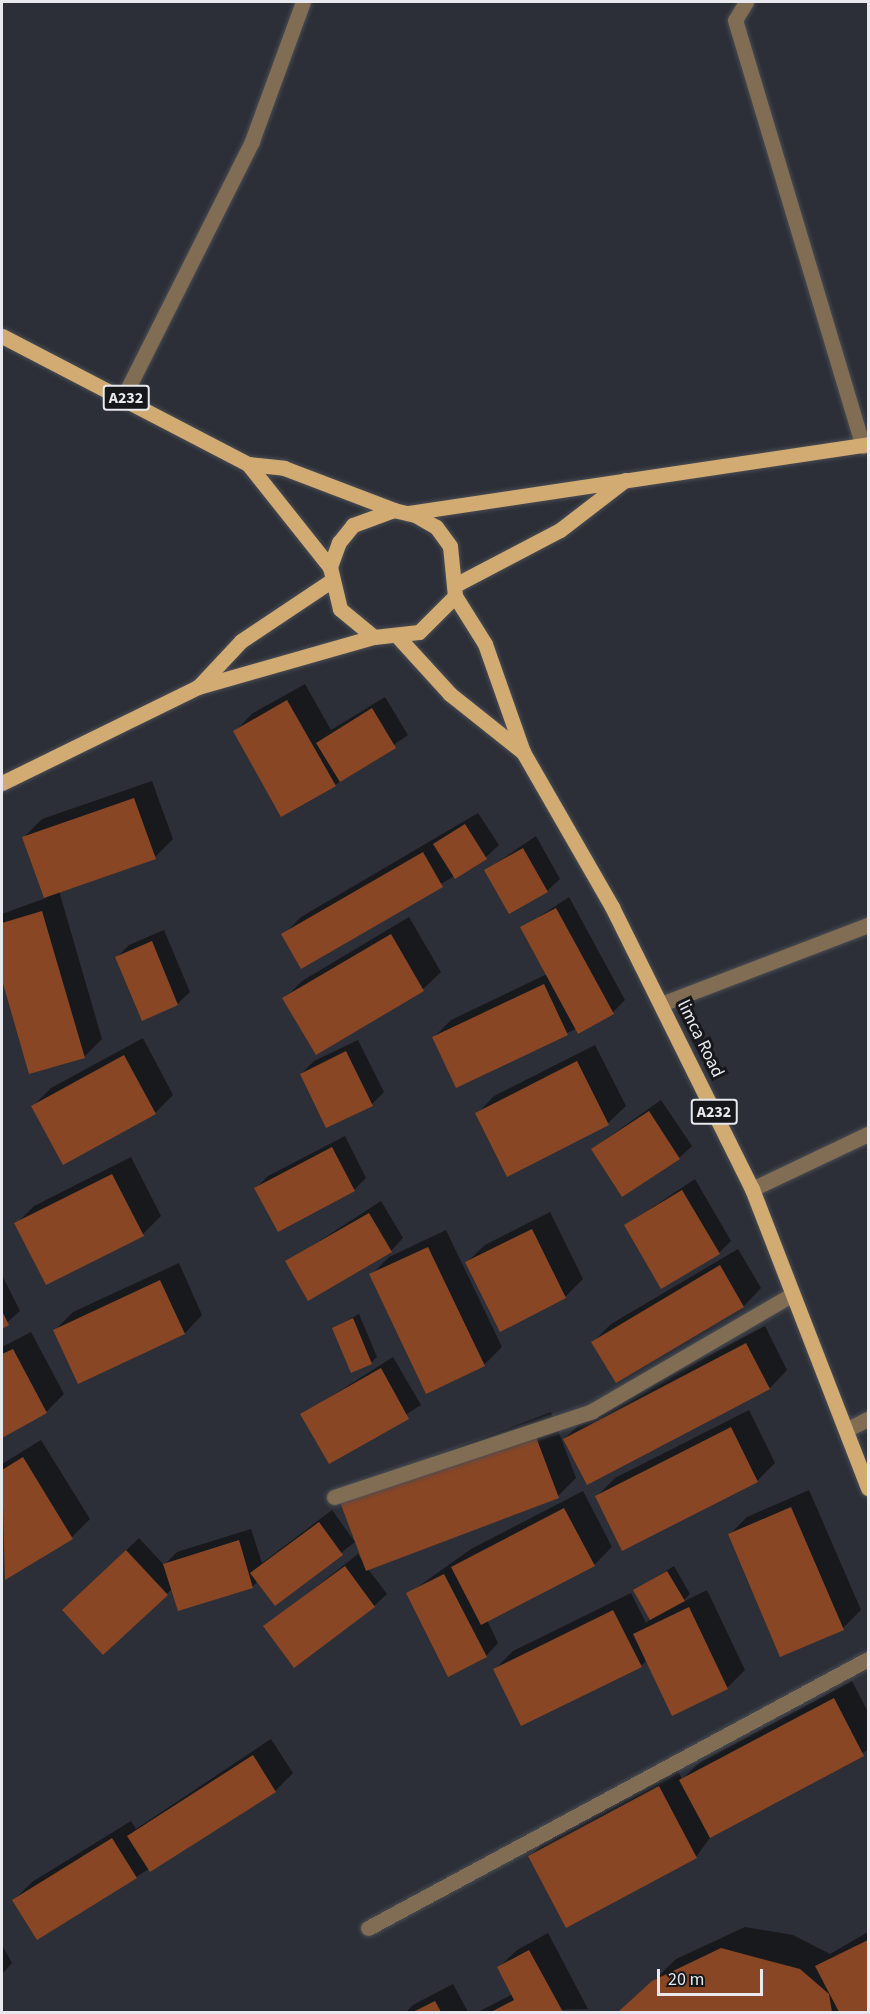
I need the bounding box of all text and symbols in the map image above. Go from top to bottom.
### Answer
road number: A232 [102,385,150,411]
street label: limca Road [672,997,728,1081]
road number: A232 [690,1099,738,1125]
scale bar [660,1957,766,1995]
text: 20 m [668,1967,704,1992]

